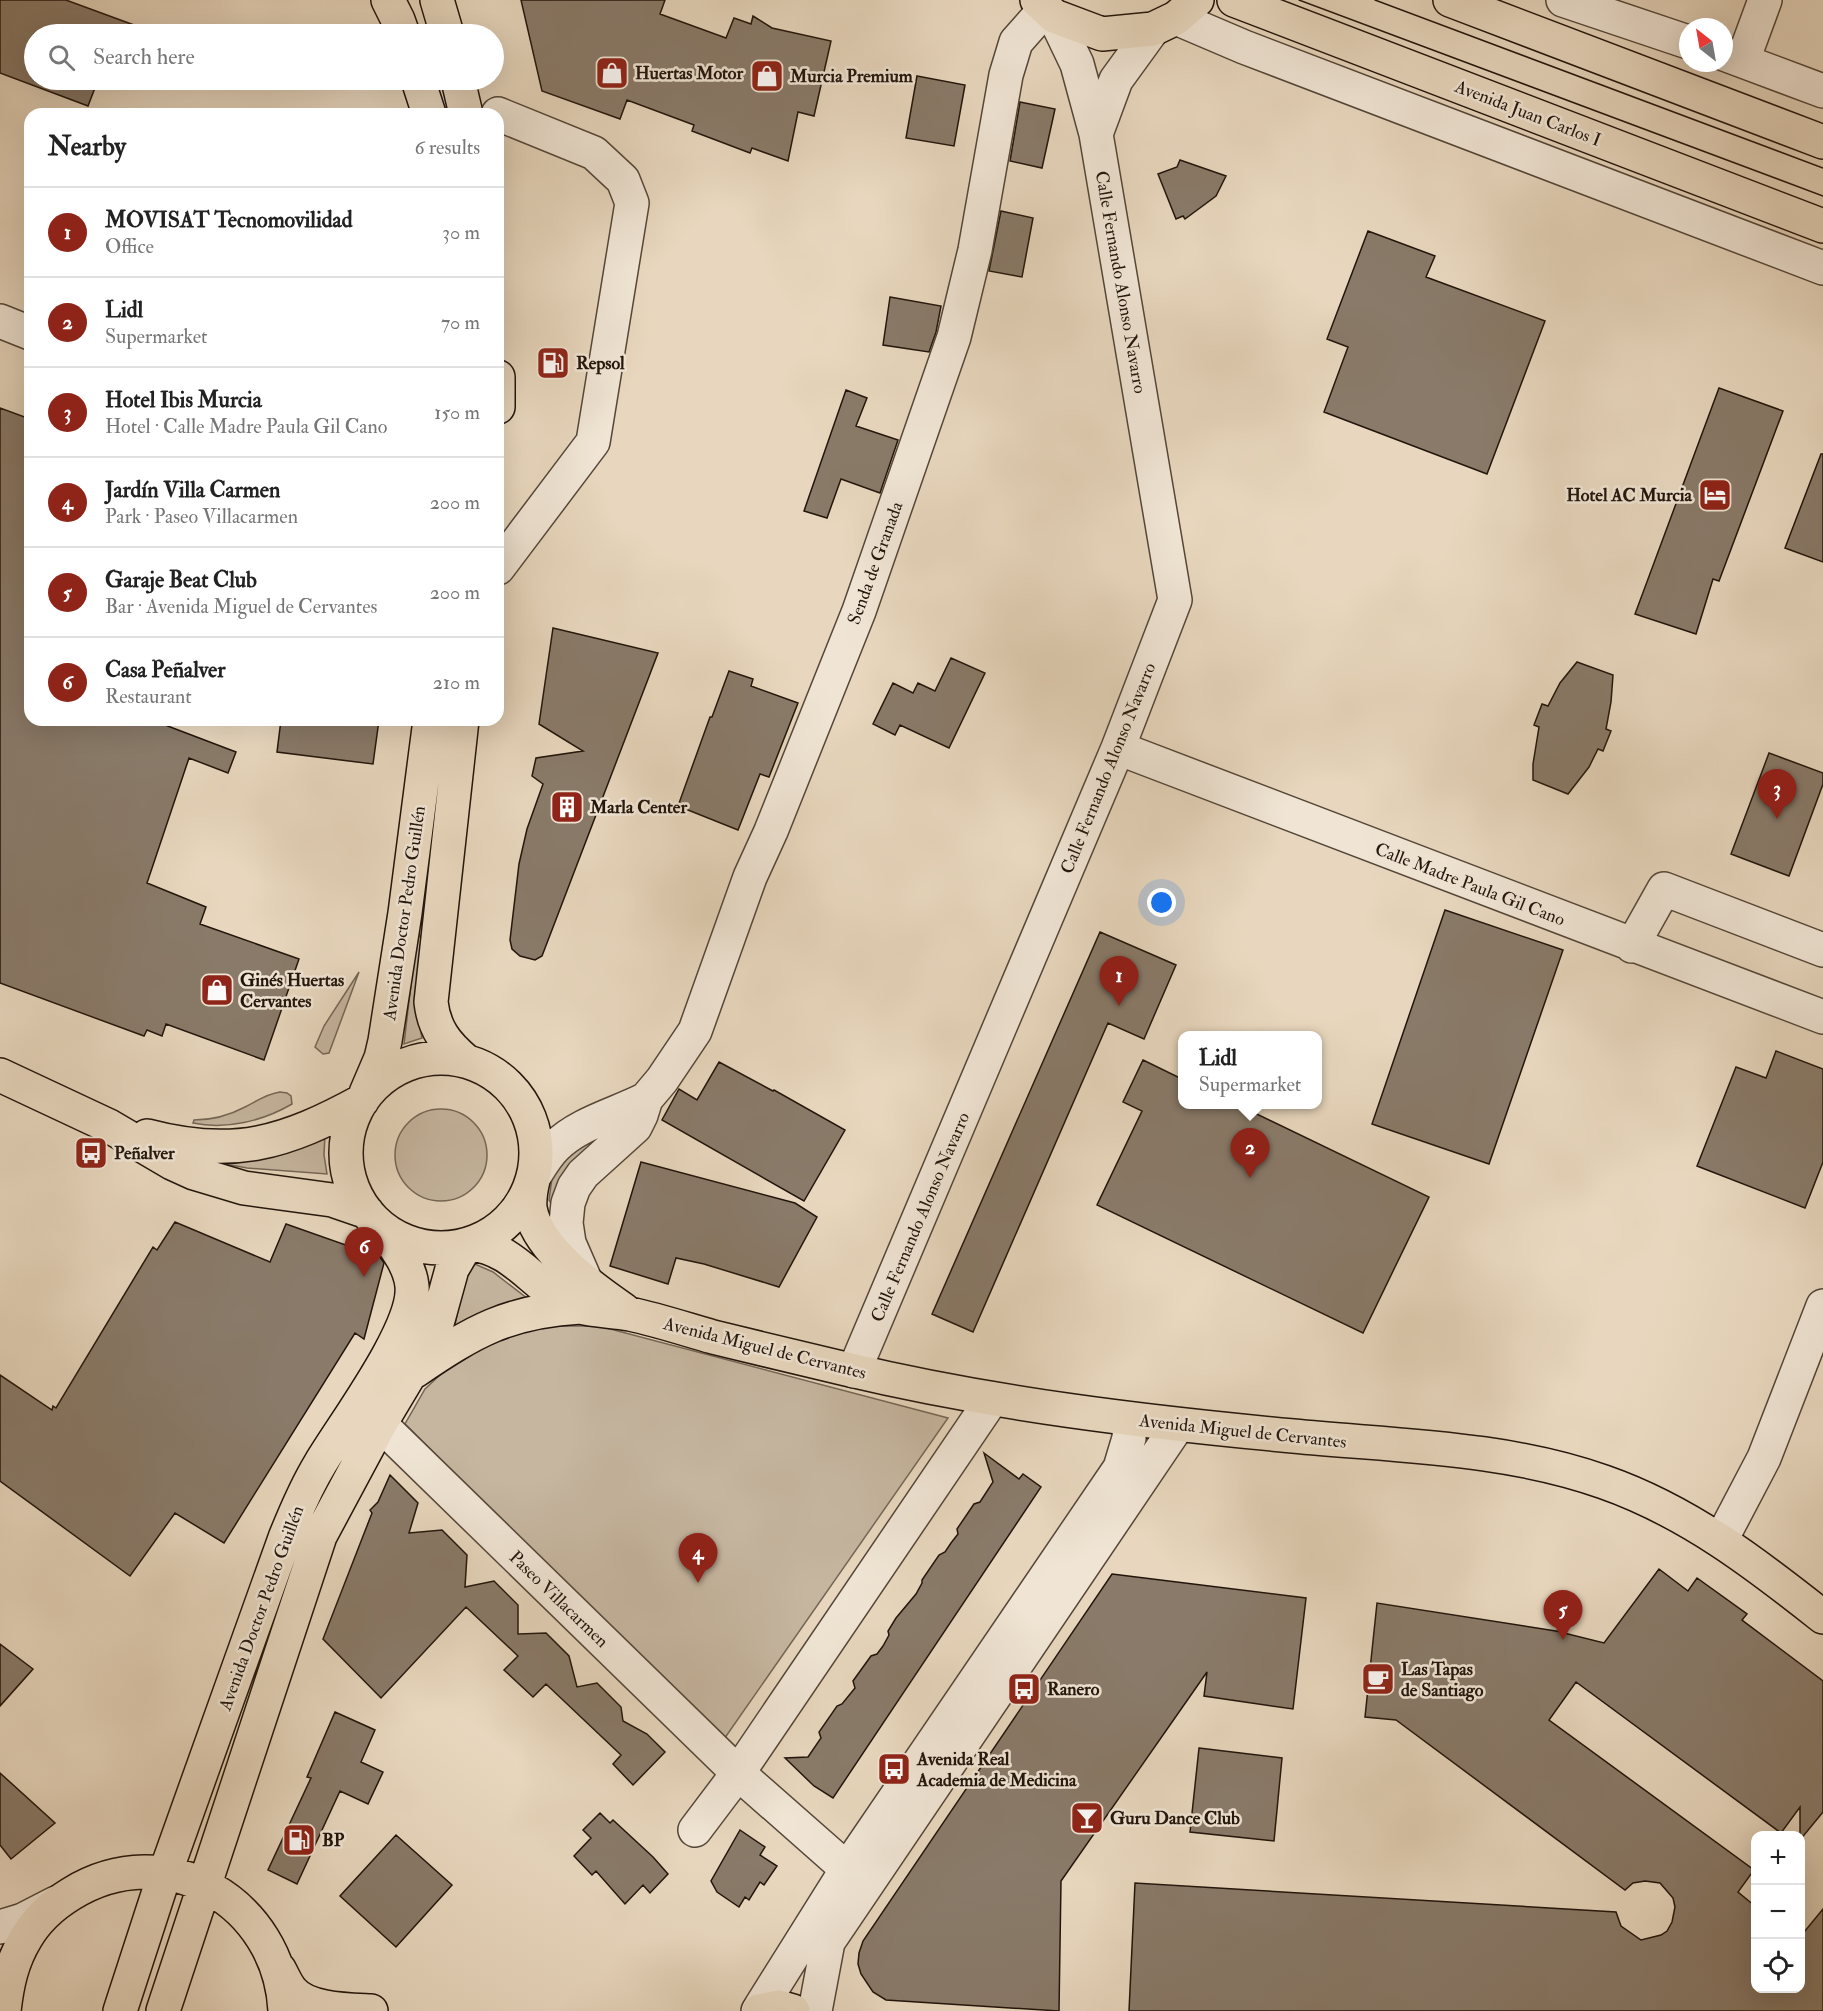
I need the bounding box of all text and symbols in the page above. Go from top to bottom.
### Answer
north arrow [1679,18,1733,72]
search box [24,24,504,90]
icon: search [45,41,78,74]
text: Search here [93,43,195,71]
shop icon: Huertas Motor [594,55,630,91]
shop icon: Murcia Premium [749,58,785,94]
place label: Huertas Motor [635,62,743,85]
place label: Murcia Premium [789,65,914,88]
street label: Avenida Juan Carlos I [1451,75,1604,152]
text: Nearby [48,131,126,163]
text: 6 results [414,135,480,160]
street label: Calle Fernando Alonso Navarro [1090,169,1151,396]
text: MOVISAT Tecnomovilidad [105,206,352,234]
text: 1 [64,220,71,245]
text: 30 m [442,220,480,245]
text: Office [105,234,154,259]
text: Lidl [105,296,143,324]
text: 2 [62,310,73,335]
text: 70 m [441,310,480,335]
text: Supermarket [105,324,208,349]
fuel station icon: Repsol [535,345,571,381]
place label: Repsol [576,352,625,375]
text: Hotel Ibis Murcia [105,386,262,414]
text: 3 [64,400,71,425]
text: 150 m [434,400,480,425]
text: Hotel · Calle Madre Paula Gil Cano [105,414,387,439]
text: Jardín Villa Carmen [105,476,280,504]
hotel icon: Hotel AC Murcia [1697,477,1733,513]
place label: Hotel AC Murcia [1566,484,1693,507]
text: 4 [62,490,73,515]
text: 200 m [430,490,480,515]
street label: Senda de Granada [843,498,909,628]
text: Park · Paseo Villacarmen [105,504,298,529]
text: Garaje Beat Club [105,566,257,594]
text: 5 [63,580,72,605]
text: 200 m [430,580,480,605]
text: Bar · Avenida Miguel de Cervantes [105,594,377,619]
text: Casa Peñalver [105,656,225,684]
street label: Calle Fernando Alonso Navarro [1056,659,1162,877]
text: 6 [62,670,73,695]
text: 210 m [433,670,480,695]
text: Restaurant [105,684,192,709]
pin: 3 [1758,770,1796,819]
building icon: Marla Center [549,789,585,825]
place label: Marla Center [589,796,687,819]
street label: Avenida Doctor Pedro Guillén [378,804,431,1023]
street label: Calle Madre Paula Gil Cano [1371,838,1568,931]
your location [1147,888,1176,917]
pin: 1 [1100,956,1138,1006]
place label: Ginés Huertas Cervantes [240,969,344,1013]
shop icon: Ginés Huertas Cervantes [199,972,235,1008]
popup [1178,1031,1322,1109]
text: Lidl [1199,1044,1237,1072]
text: Supermarket [1199,1072,1301,1097]
street label: Calle Fernando Alonso Navarro [866,1109,975,1326]
pin: 2 [1230,1128,1270,1178]
bus stop icon: Peñalver [73,1135,109,1171]
place label: Peñalver [114,1142,175,1165]
pin: 6 [344,1228,384,1277]
street label: Avenida Miguel de Cervantes [660,1312,869,1385]
street label: Avenida Miguel de Cervantes [1137,1409,1348,1454]
street label: Avenida Doctor Pedro Guillén [213,1503,309,1715]
pin: 4 [678,1534,718,1583]
street label: Paseo Villacarmen [504,1546,613,1653]
pin: 5 [1544,1590,1582,1640]
place label: Las Tapas de Santiago [1401,1658,1484,1702]
cafe icon: Las Tapas de Santiago [1360,1661,1396,1697]
bus stop icon: Ranero [1006,1671,1042,1707]
place label: Ranero [1047,1678,1100,1701]
place label: Avenida Real Academia de Medicina [916,1748,1077,1792]
bus stop icon: Avenida Real Academia de Medicina [876,1751,912,1787]
bar icon: Guru Dance Club [1069,1800,1105,1836]
place label: Guru Dance Club [1110,1807,1240,1830]
fuel station icon: BP [281,1822,317,1858]
place label: BP [322,1829,345,1852]
map controls [1751,1831,1805,1993]
button: + [1751,1831,1805,1885]
button: − [1751,1885,1805,1939]
button: locate [1751,1939,1805,1993]

